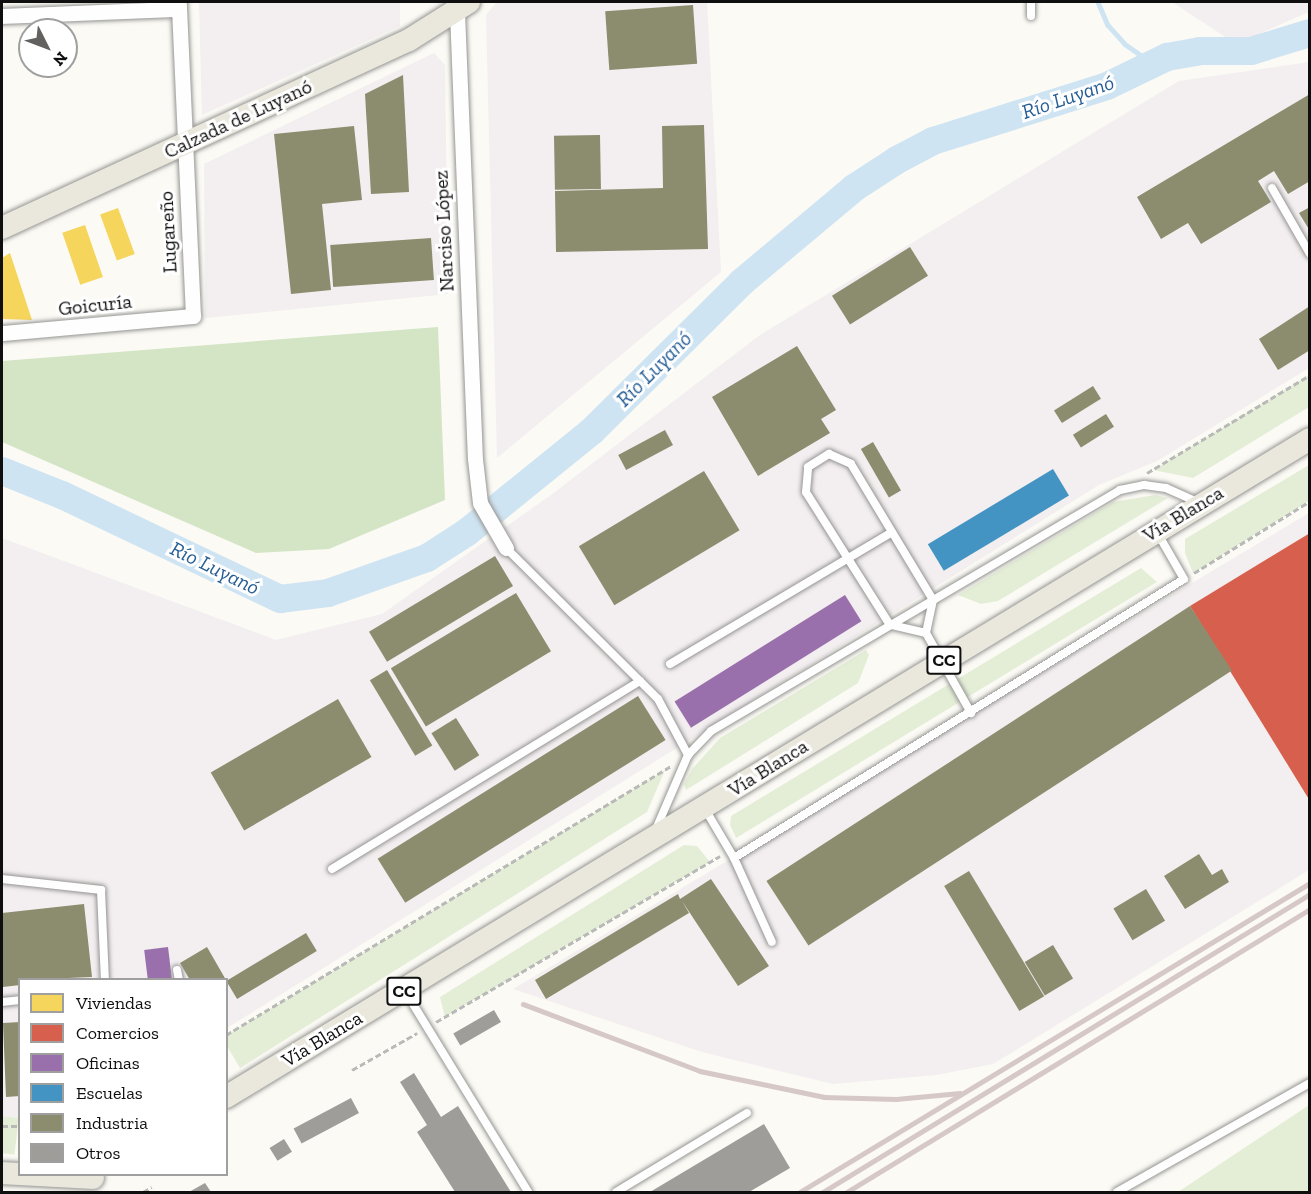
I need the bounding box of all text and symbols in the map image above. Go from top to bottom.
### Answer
north arrow [18,18,78,78]
text: N [49,48,71,70]
water label: Río Luyanó [1018,69,1118,125]
street label: Calzada de Luyanó [160,74,316,164]
street label: Narciso López [429,170,459,292]
street label: Lugareño [154,190,182,274]
street label: Goicuría [57,289,133,321]
water label: Río Luyanó [611,326,697,412]
street label: Vía Blanca [1138,481,1228,547]
water label: Río Luyanó [166,536,264,600]
road number: CC [926,645,962,675]
street label: Vía Blanca [724,734,812,802]
road number: CC [386,976,422,1006]
legend [18,978,228,1176]
text: Viviendas [76,992,152,1014]
street label: Vía Blanca [277,1006,367,1072]
text: Comercios [76,1022,159,1044]
text: Oficinas [76,1052,140,1074]
text: Escuelas [76,1082,143,1104]
text: Industria [76,1112,148,1134]
text: Otros [76,1142,120,1164]

